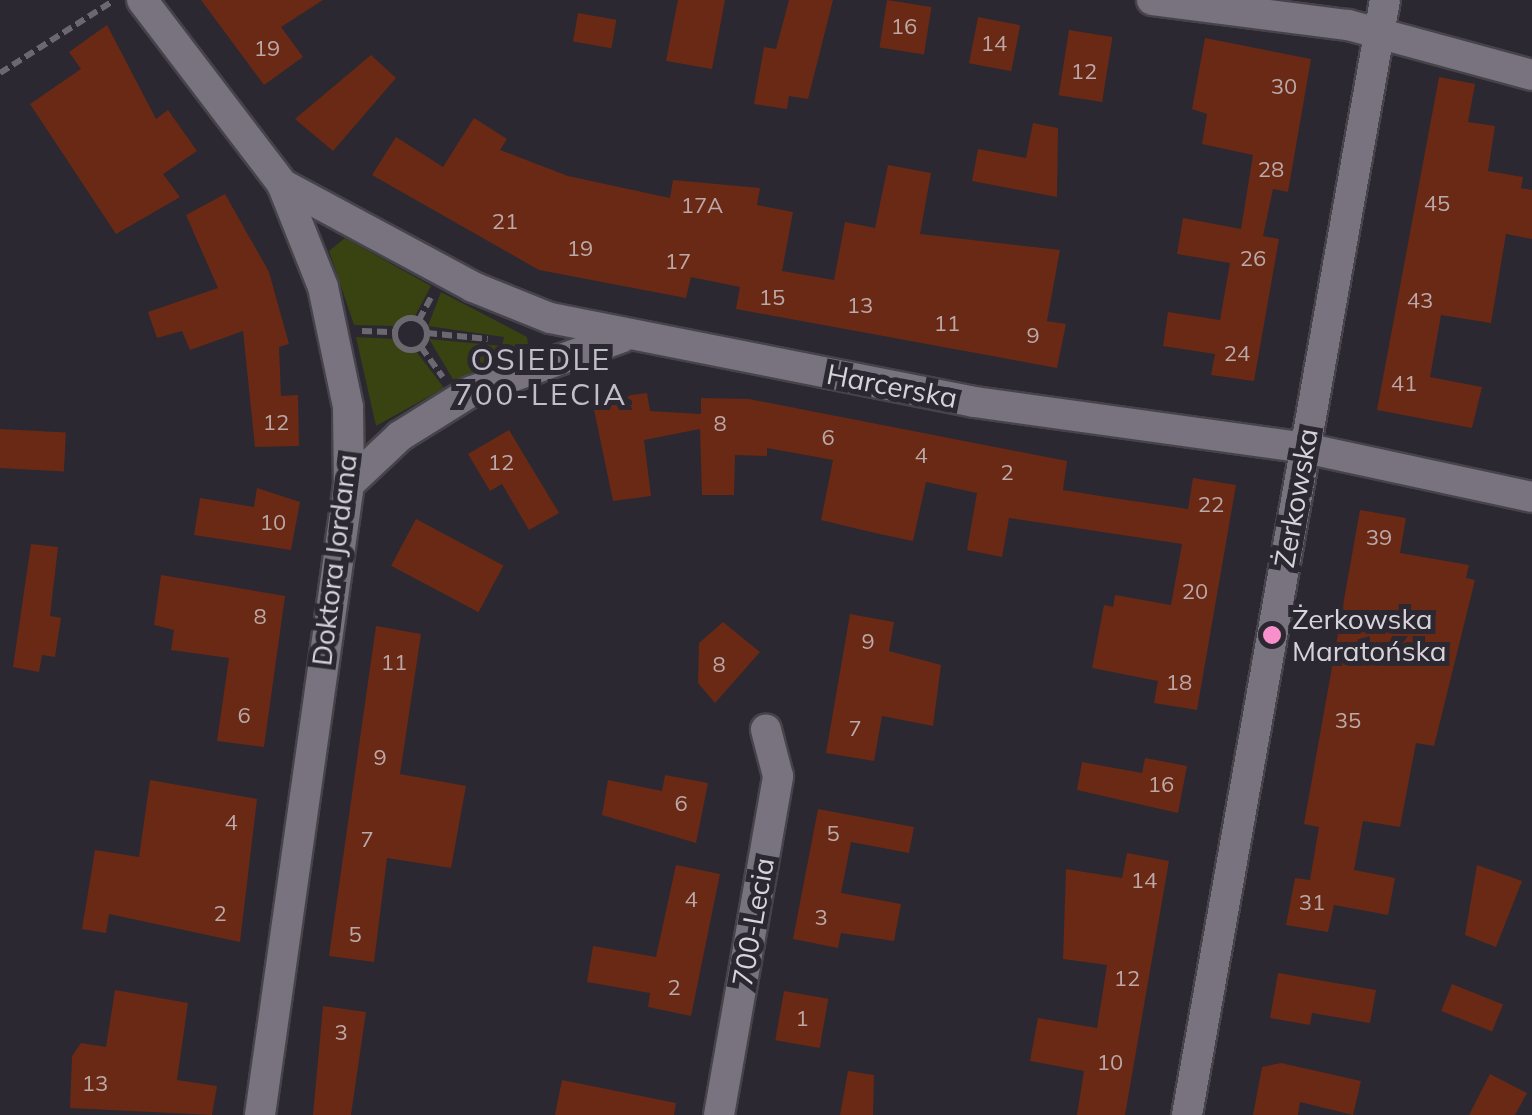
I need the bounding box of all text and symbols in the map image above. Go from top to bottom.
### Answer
house number: 16 [891,14,917,40]
house number: 14 [981,31,1007,57]
house number: 19 [254,36,280,62]
house number: 12 [1071,59,1097,85]
house number: 30 [1271,74,1297,100]
house number: 28 [1258,157,1284,183]
house number: 45 [1424,191,1450,217]
house number: 17A [681,193,723,219]
house number: 21 [492,209,518,235]
house number: 19 [567,236,593,262]
house number: 26 [1240,246,1266,272]
house number: 17 [665,249,691,275]
house number: 15 [759,285,785,311]
house number: 43 [1407,288,1433,314]
house number: 13 [847,293,873,319]
house number: 11 [934,311,960,337]
house number: 9 [1026,323,1040,349]
district label: OSIEDLE 700-LECIA [454,341,628,412]
house number: 24 [1224,341,1250,367]
street label: Harcerska [824,357,960,415]
house number: 41 [1391,371,1417,397]
house number: 12 [263,410,289,436]
house number: 8 [713,411,727,437]
house number: 6 [821,425,835,451]
street label: Żerkowska [1267,426,1325,570]
house number: 4 [914,443,928,469]
house number: 12 [488,450,514,476]
street label: Doktora Jordana [304,452,364,668]
house number: 2 [1000,460,1014,486]
house number: 22 [1198,492,1224,518]
house number: 10 [260,510,286,536]
house number: 39 [1366,525,1392,551]
house number: 20 [1182,579,1208,605]
place label: Żerkowska Maratońska [1292,602,1447,668]
house number: 8 [253,604,267,630]
marker: Żerkowska Maratońska [1261,624,1283,646]
house number: 9 [861,629,875,655]
house number: 11 [381,650,407,676]
house number: 8 [712,652,726,678]
house number: 18 [1166,670,1192,696]
house number: 6 [237,703,251,729]
house number: 35 [1335,708,1361,734]
house number: 7 [848,716,862,742]
house number: 9 [373,745,387,771]
house number: 16 [1148,772,1174,798]
house number: 6 [674,791,688,817]
house number: 4 [224,810,238,836]
house number: 5 [826,821,840,847]
house number: 7 [360,827,374,853]
street label: 700-Lecia [725,855,781,989]
house number: 14 [1131,868,1157,894]
house number: 4 [684,887,698,913]
house number: 31 [1299,890,1325,916]
house number: 2 [213,901,227,927]
house number: 3 [814,905,828,931]
house number: 5 [348,922,362,948]
house number: 12 [1114,966,1140,992]
house number: 2 [667,975,681,1001]
house number: 1 [795,1006,809,1032]
house number: 3 [334,1020,348,1046]
house number: 10 [1097,1050,1123,1076]
house number: 13 [82,1071,108,1097]

